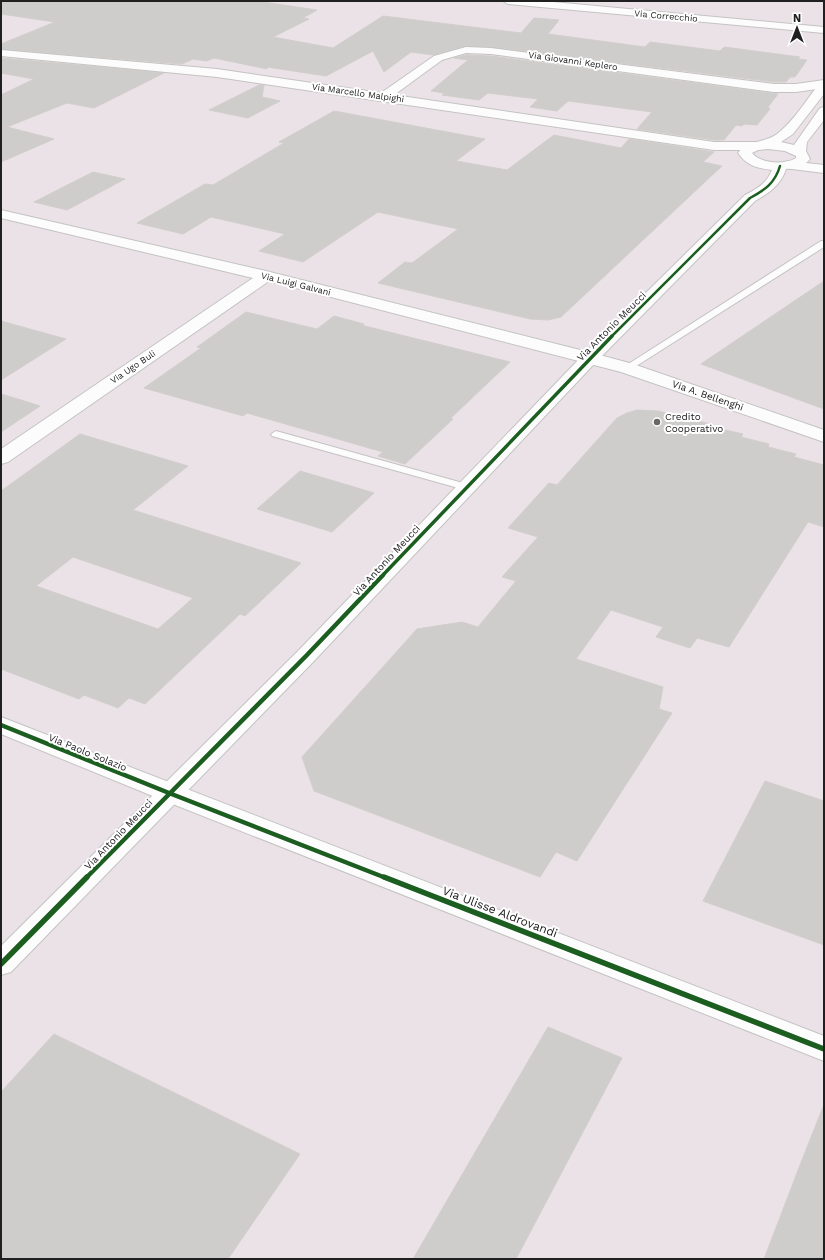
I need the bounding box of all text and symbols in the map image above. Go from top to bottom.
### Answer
street label: Via Correcchio [634,8,698,24]
north arrow [777,8,817,48]
text: N [793,12,801,25]
street label: Via Giovanni Keplero [528,50,618,72]
street label: Via Marcello Malpighi [311,82,405,104]
street label: Via Luigi Galvani [260,271,332,297]
street label: Via Antonio Meucci [575,290,648,363]
street label: Via Ugo Buli [109,348,157,386]
street label: Via A. Bellenghi [671,378,745,413]
place label: Credito Cooperativo [665,411,723,434]
marker: Credito Cooperativo [652,417,662,427]
street label: Via Antonio Meucci [351,523,422,598]
street label: Via Paolo Solazio [47,732,129,773]
street label: Via Antonio Meucci [82,797,155,872]
street label: Via Ulisse Aldrovandi [440,884,560,940]

